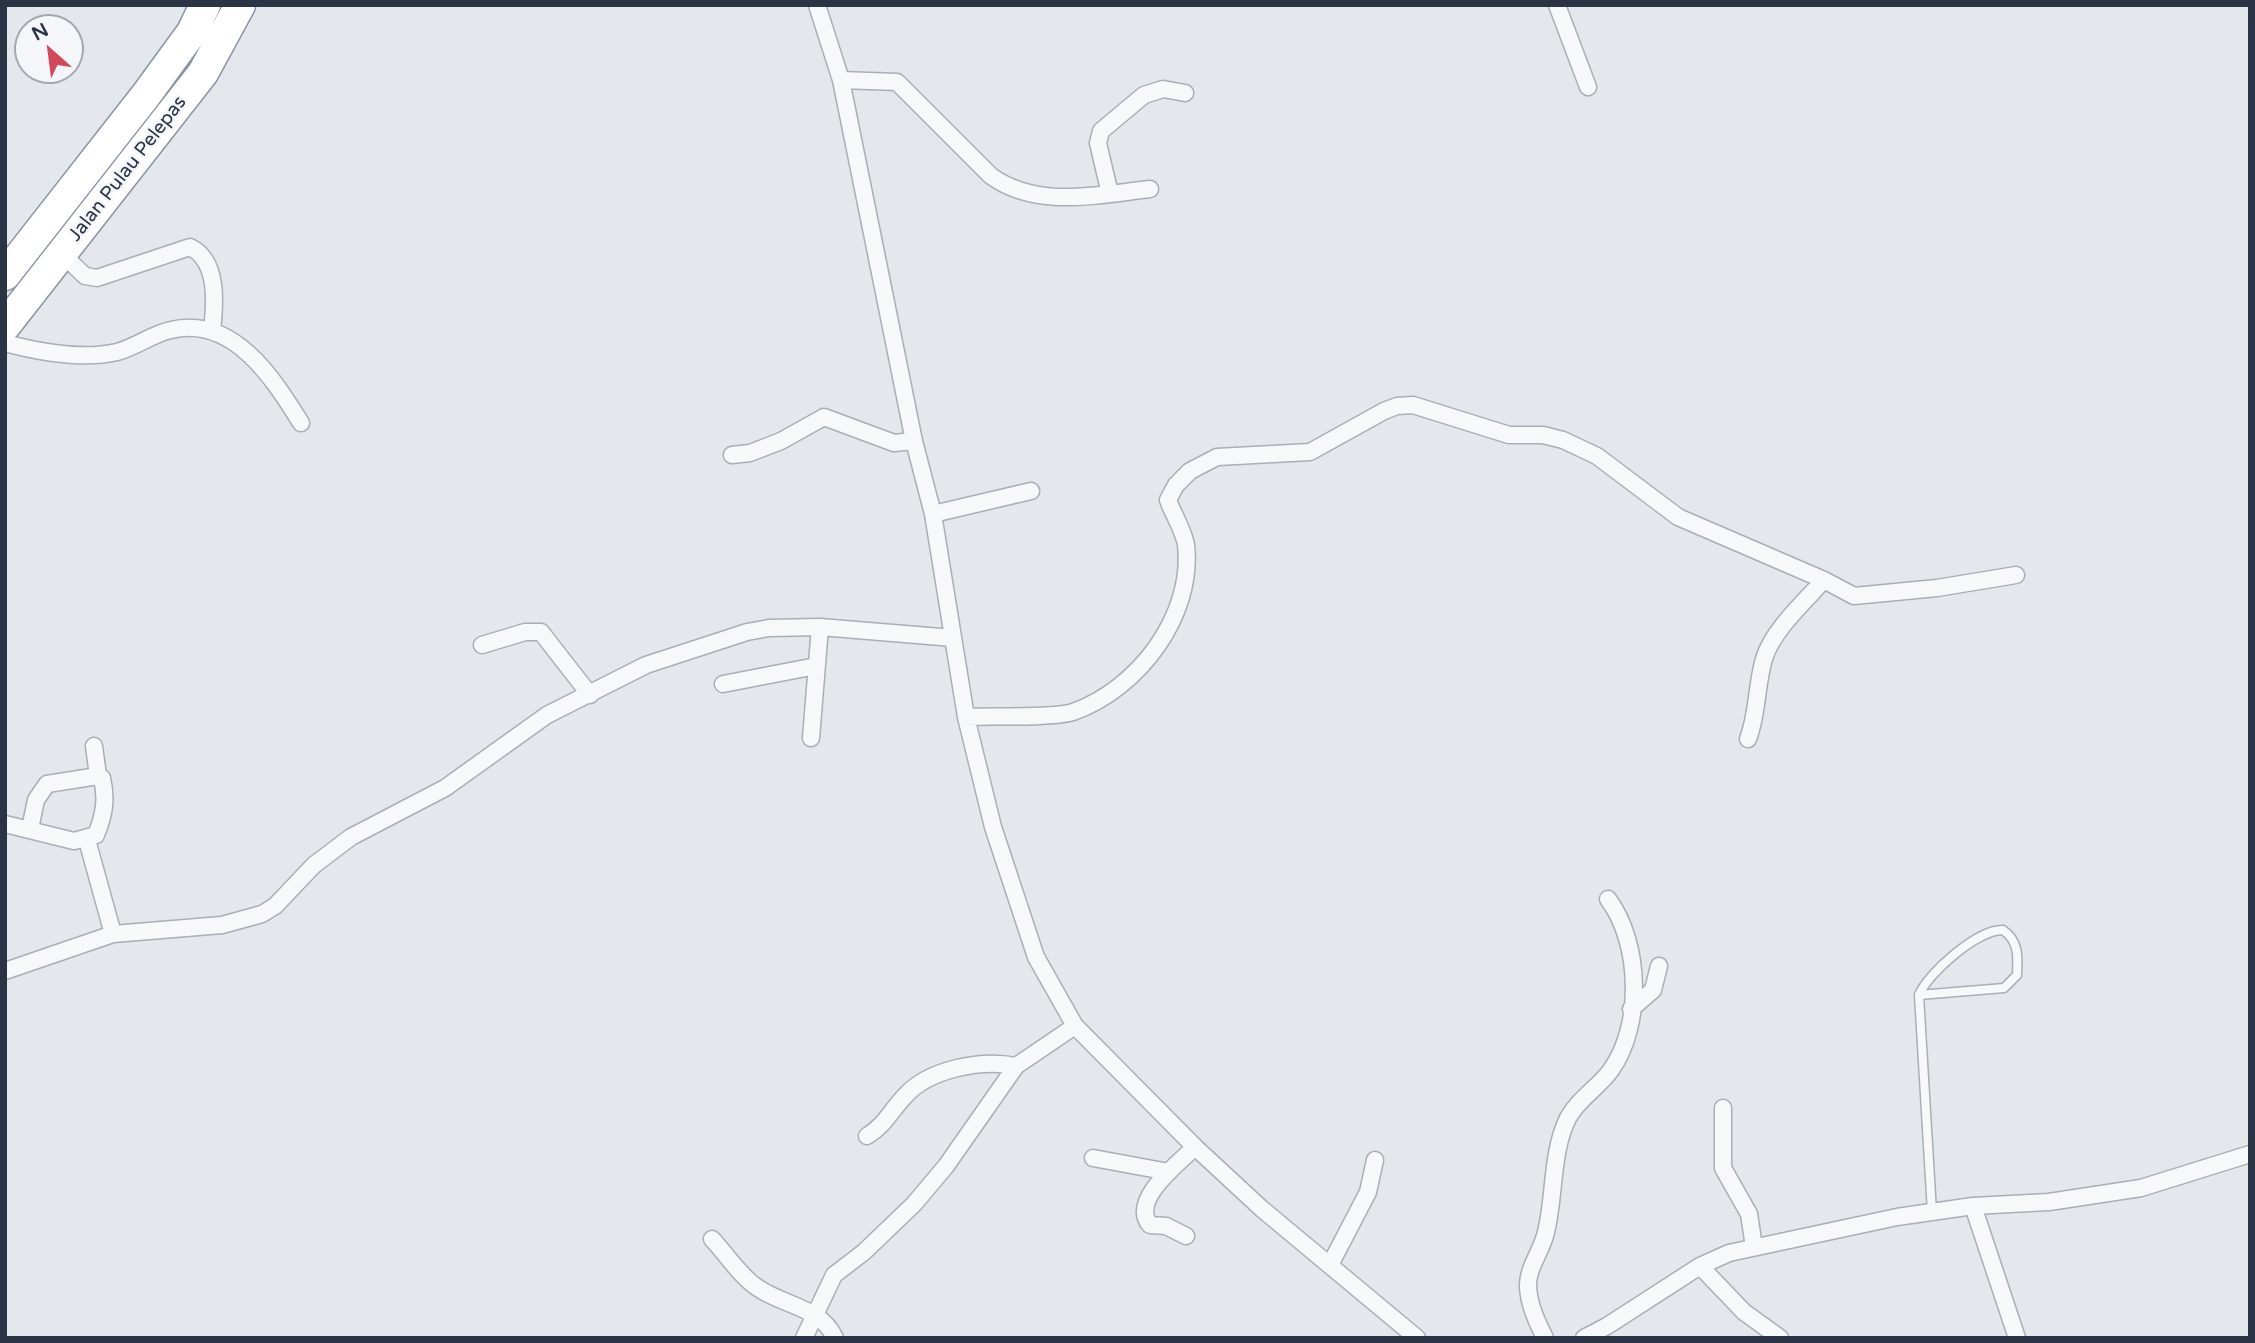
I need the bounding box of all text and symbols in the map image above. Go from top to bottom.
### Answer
north arrow [14,14,84,84]
text: N [28,19,52,46]
street label: Jalan Pulau Pelepas [64,92,192,246]

